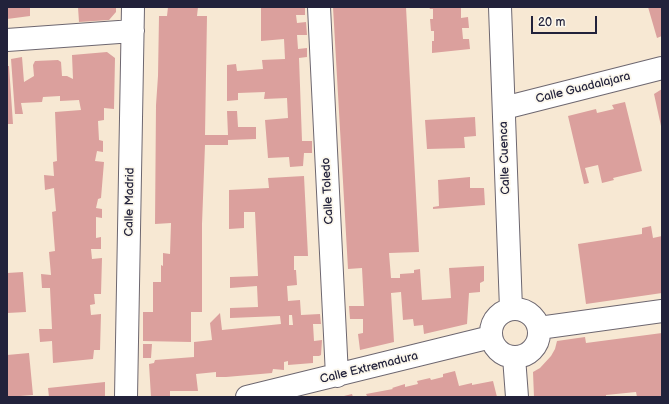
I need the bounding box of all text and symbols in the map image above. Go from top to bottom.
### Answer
scale bar [533,8,599,34]
text: 20 m [538,15,565,30]
street label: Calle Guadalajara [534,69,632,107]
street label: Calle Cuenca [497,121,513,195]
street label: Calle Toledo [319,157,337,225]
street label: Calle Madrid [122,167,138,237]
street label: Calle Extremadura [318,349,420,387]

